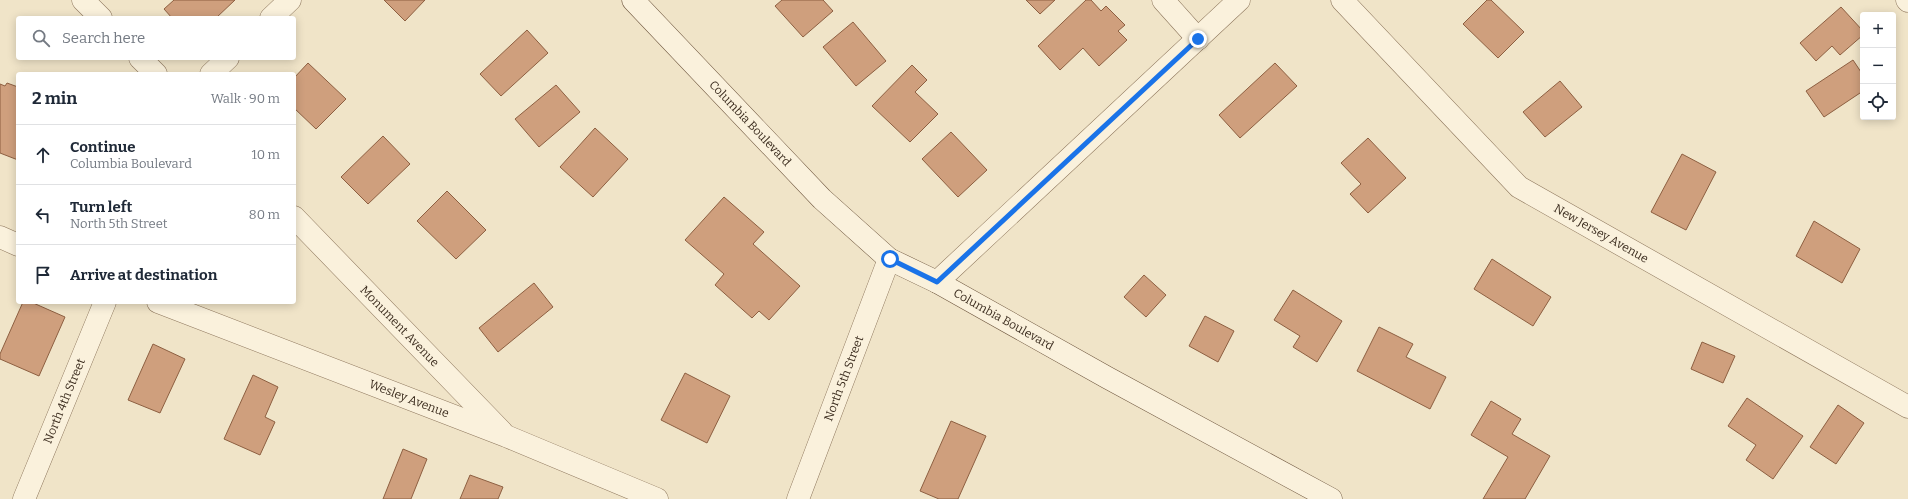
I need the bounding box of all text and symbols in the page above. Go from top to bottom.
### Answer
map controls [1860,12,1896,120]
button: + [1860,12,1896,48]
search box [16,16,296,60]
icon: search [30,27,52,49]
text: Search here [62,29,145,47]
route end [1189,30,1207,48]
button: − [1860,48,1896,84]
street label: Columbia Boulevard [706,78,794,169]
button: locate [1860,84,1896,120]
text: 2 min [32,88,77,109]
text: Walk · 90 m [211,91,280,106]
text: Continue [70,138,136,156]
icon: ahead [32,144,54,166]
text: 10 m [251,147,280,162]
text: Columbia Boulevard [70,156,192,171]
text: Turn left [70,198,132,216]
street label: New Jersey Avenue [1552,201,1651,266]
icon: left [32,204,54,226]
text: 80 m [249,207,280,222]
text: North 5th Street [70,216,167,231]
route start [881,250,899,268]
icon: arrive [32,264,54,286]
text: Arrive at destination [70,266,217,284]
street label: Monument Avenue [357,283,442,370]
street label: Columbia Boulevard [951,286,1056,353]
street label: North 5th Street [821,333,866,423]
street label: North 4th Street [41,356,88,446]
street label: Wesley Avenue [367,377,451,420]

